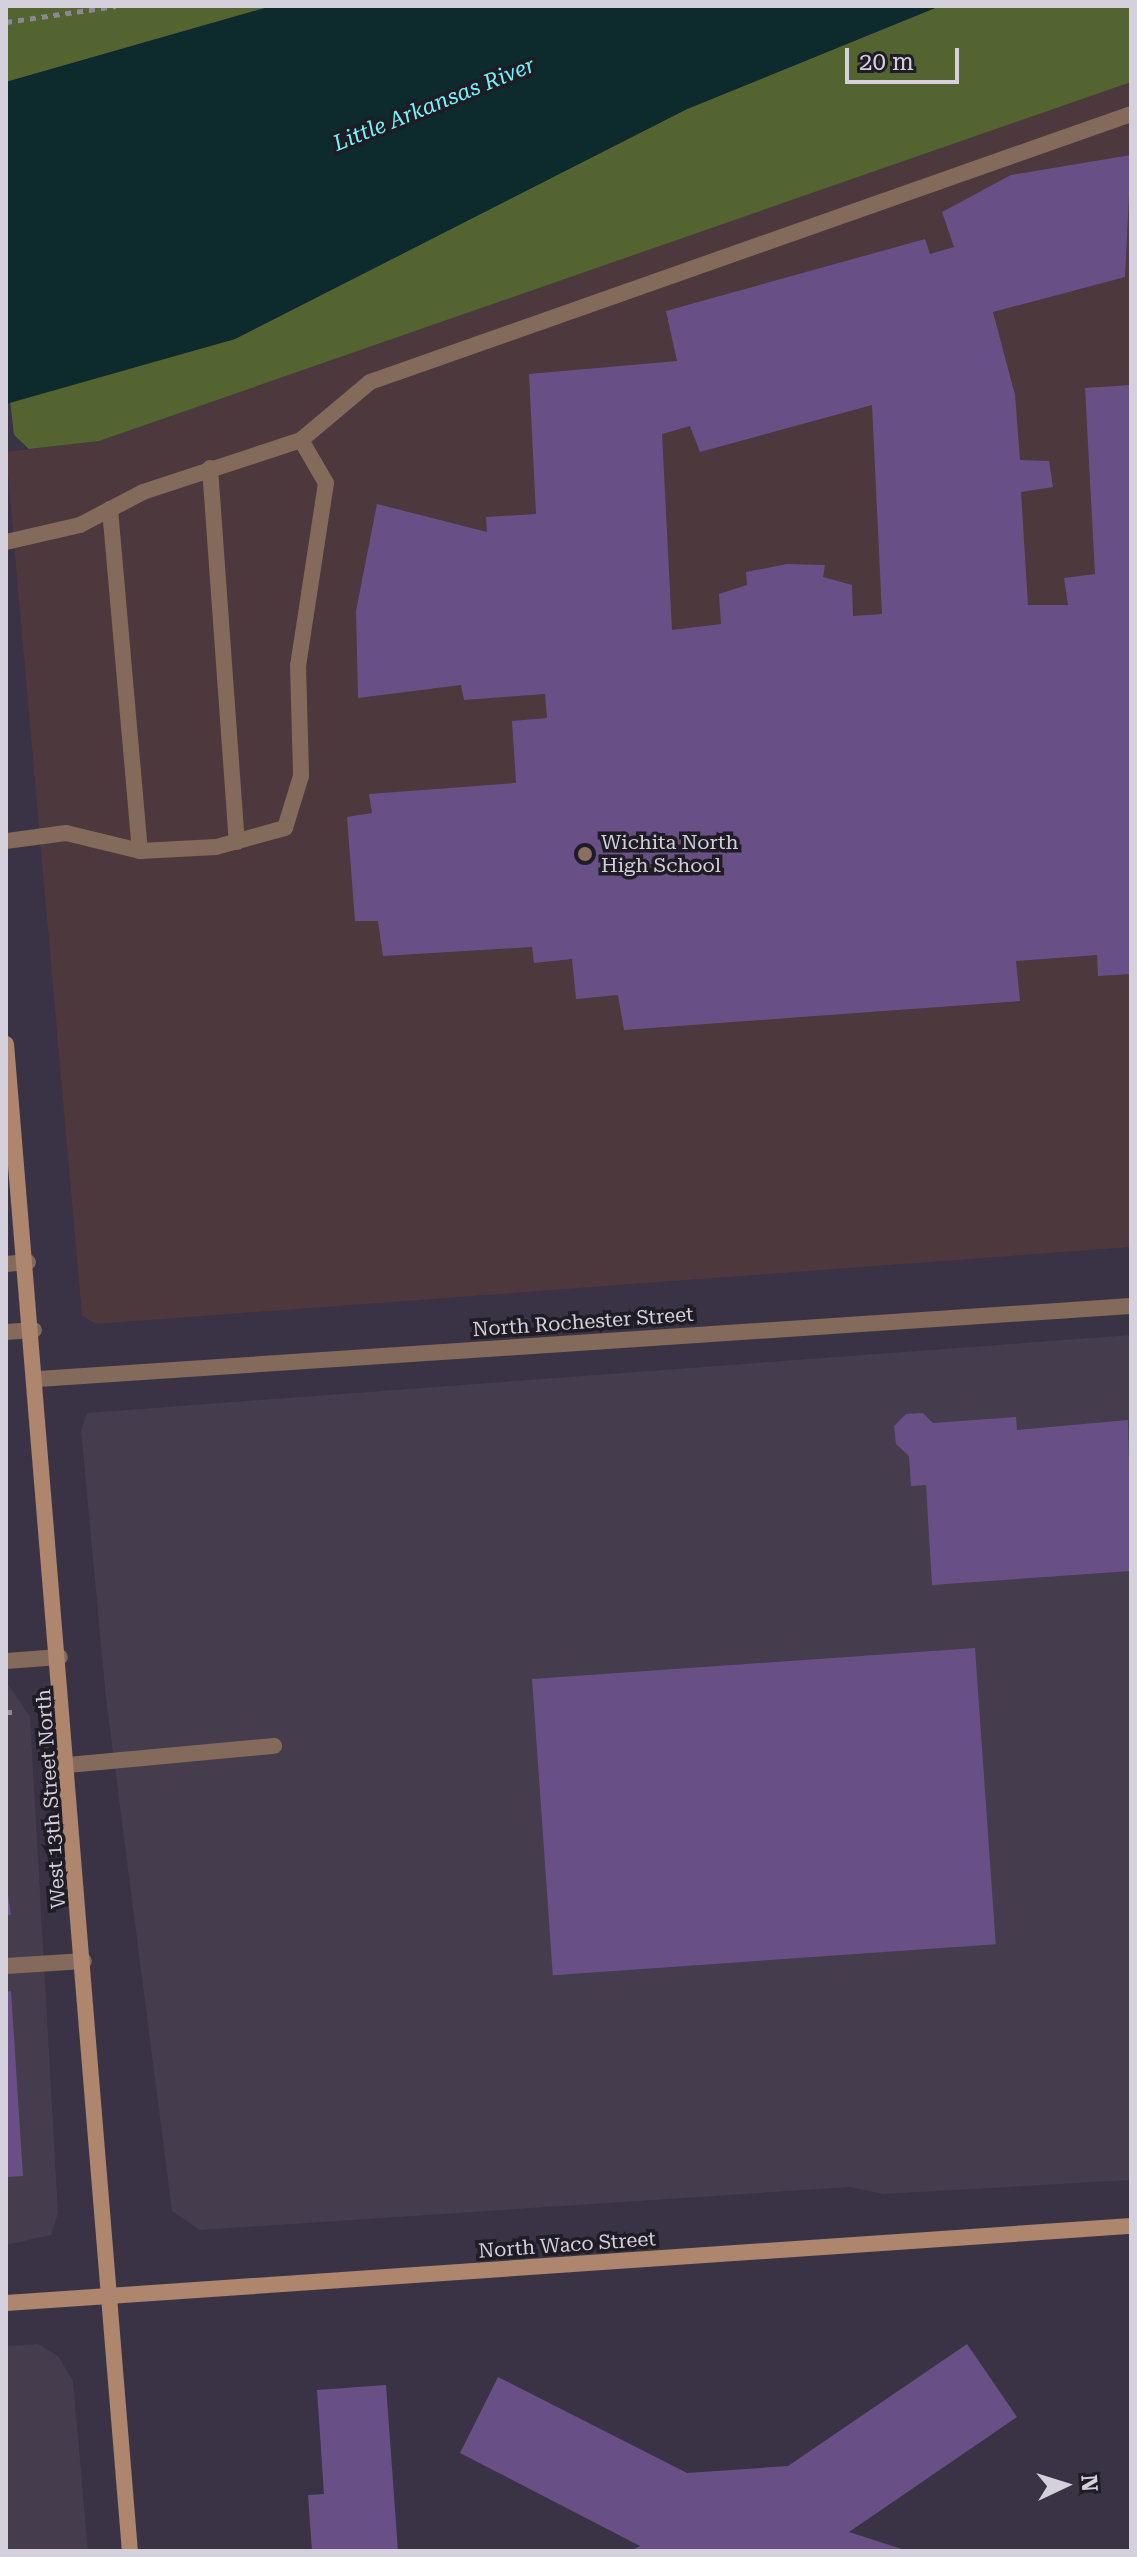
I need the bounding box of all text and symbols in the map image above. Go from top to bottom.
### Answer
scale bar [849,32,963,82]
text: 20 m [859,48,914,76]
water label: Little Arkansas River [329,51,539,157]
place label: Wichita North High School [601,830,738,877]
marker: Wichita North High School [576,845,594,863]
street label: North Rochester Street [472,1302,694,1342]
street label: West 13th Street North [31,1689,71,1909]
street label: North Waco Street [477,2227,657,2263]
north arrow [1025,2445,1105,2525]
text: N [1076,2474,1103,2493]

